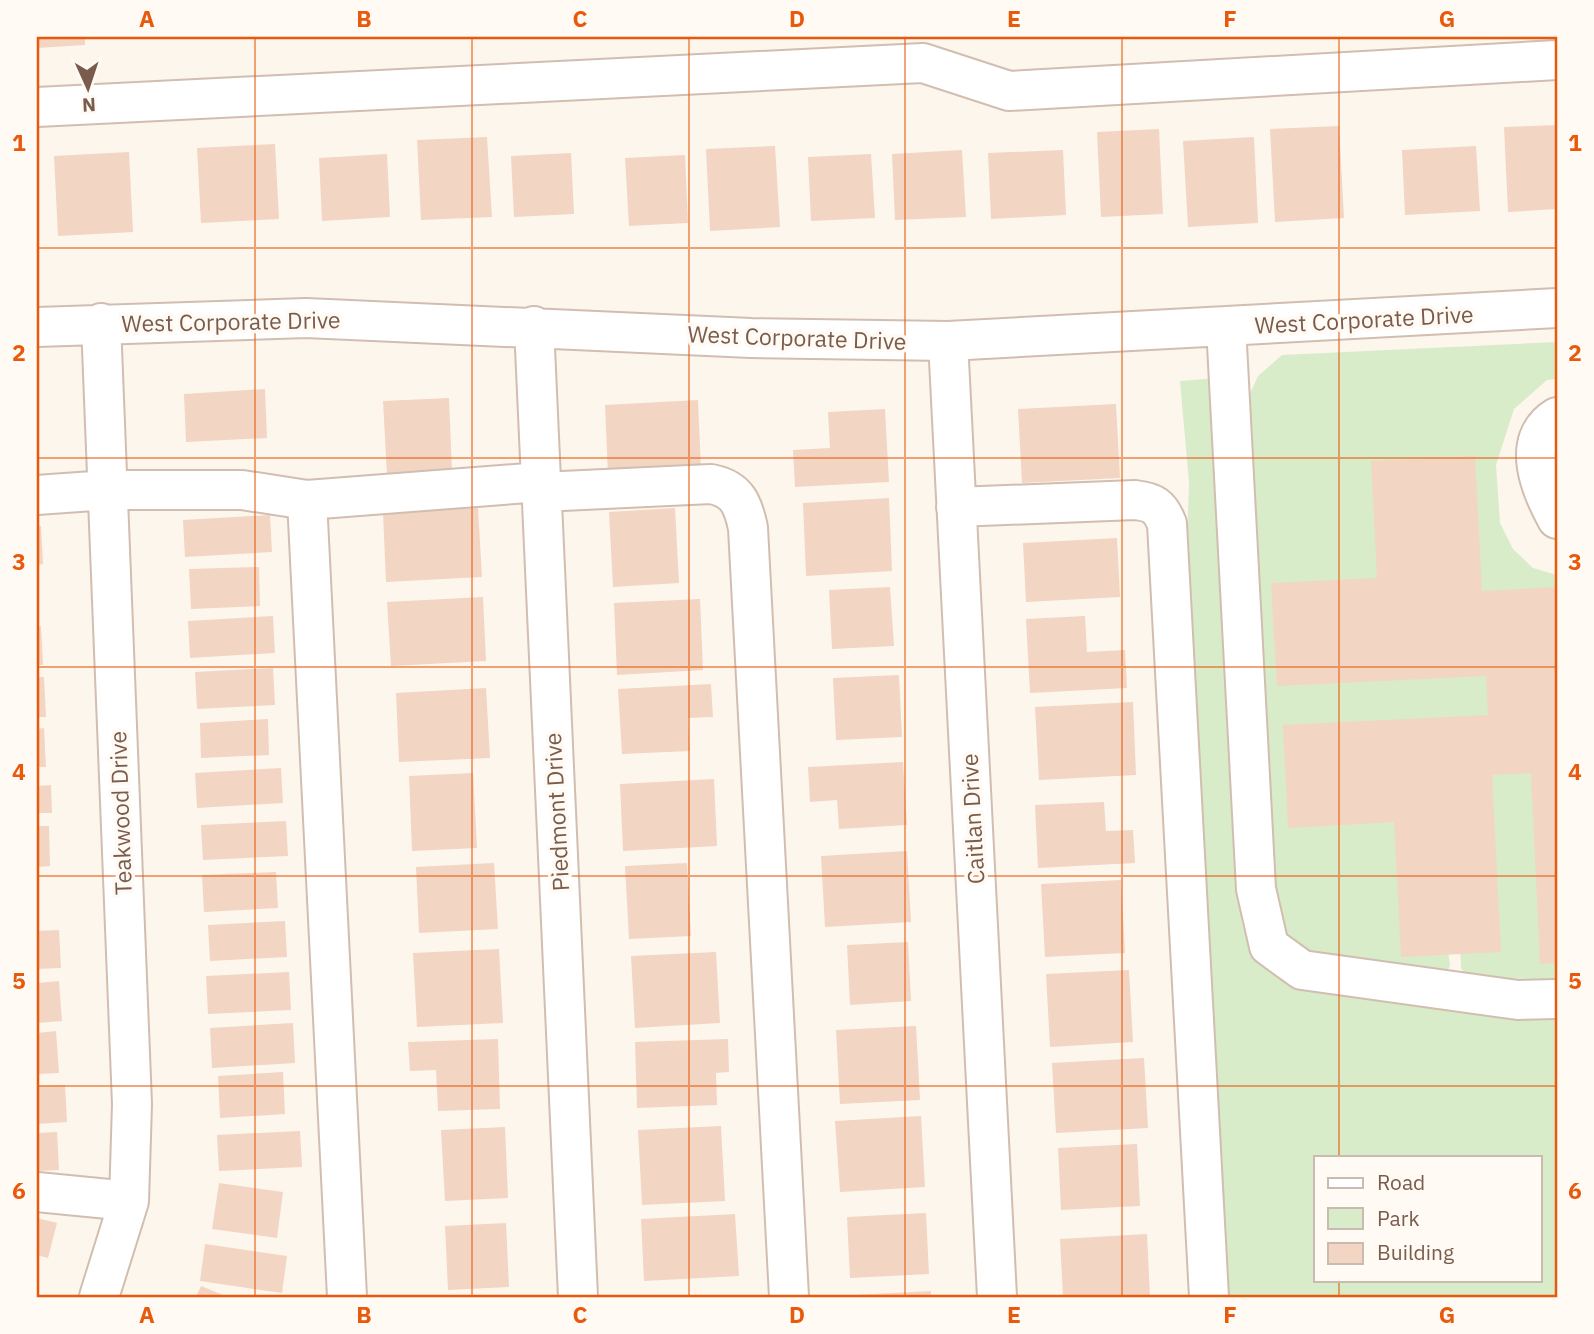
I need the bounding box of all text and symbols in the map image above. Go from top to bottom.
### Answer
text: A [139,3,155,33]
text: B [356,3,372,33]
text: C [573,3,588,33]
text: D [789,3,805,33]
text: E [1007,3,1021,33]
text: F [1223,3,1237,33]
text: G [1439,3,1455,33]
north arrow [52,52,122,122]
text: N [81,93,96,117]
text: 1 [12,127,26,157]
text: 1 [1568,127,1582,157]
street label: West Corporate Drive [1254,298,1474,340]
street label: West Corporate Drive [121,304,341,338]
street label: West Corporate Drive [687,318,907,356]
text: 2 [12,337,26,367]
text: 2 [1568,337,1582,367]
text: 3 [12,546,26,576]
text: 3 [1568,546,1582,576]
street label: Teakwood Drive [102,730,138,896]
street label: Piedmont Drive [537,732,575,892]
street label: Caitlan Drive [954,753,990,885]
text: 4 [12,756,26,786]
text: 4 [1568,756,1582,786]
text: 5 [12,965,26,995]
text: 5 [1568,965,1582,995]
legend [1314,1156,1542,1282]
text: Road [1377,1168,1425,1196]
text: 6 [12,1175,26,1205]
text: 6 [1568,1175,1582,1205]
text: Park [1377,1204,1420,1232]
text: Building [1377,1238,1454,1266]
text: A [139,1299,155,1329]
text: B [356,1299,372,1329]
text: C [573,1299,588,1329]
text: D [789,1299,805,1329]
text: E [1007,1299,1021,1329]
text: F [1223,1299,1237,1329]
text: G [1439,1299,1455,1329]

